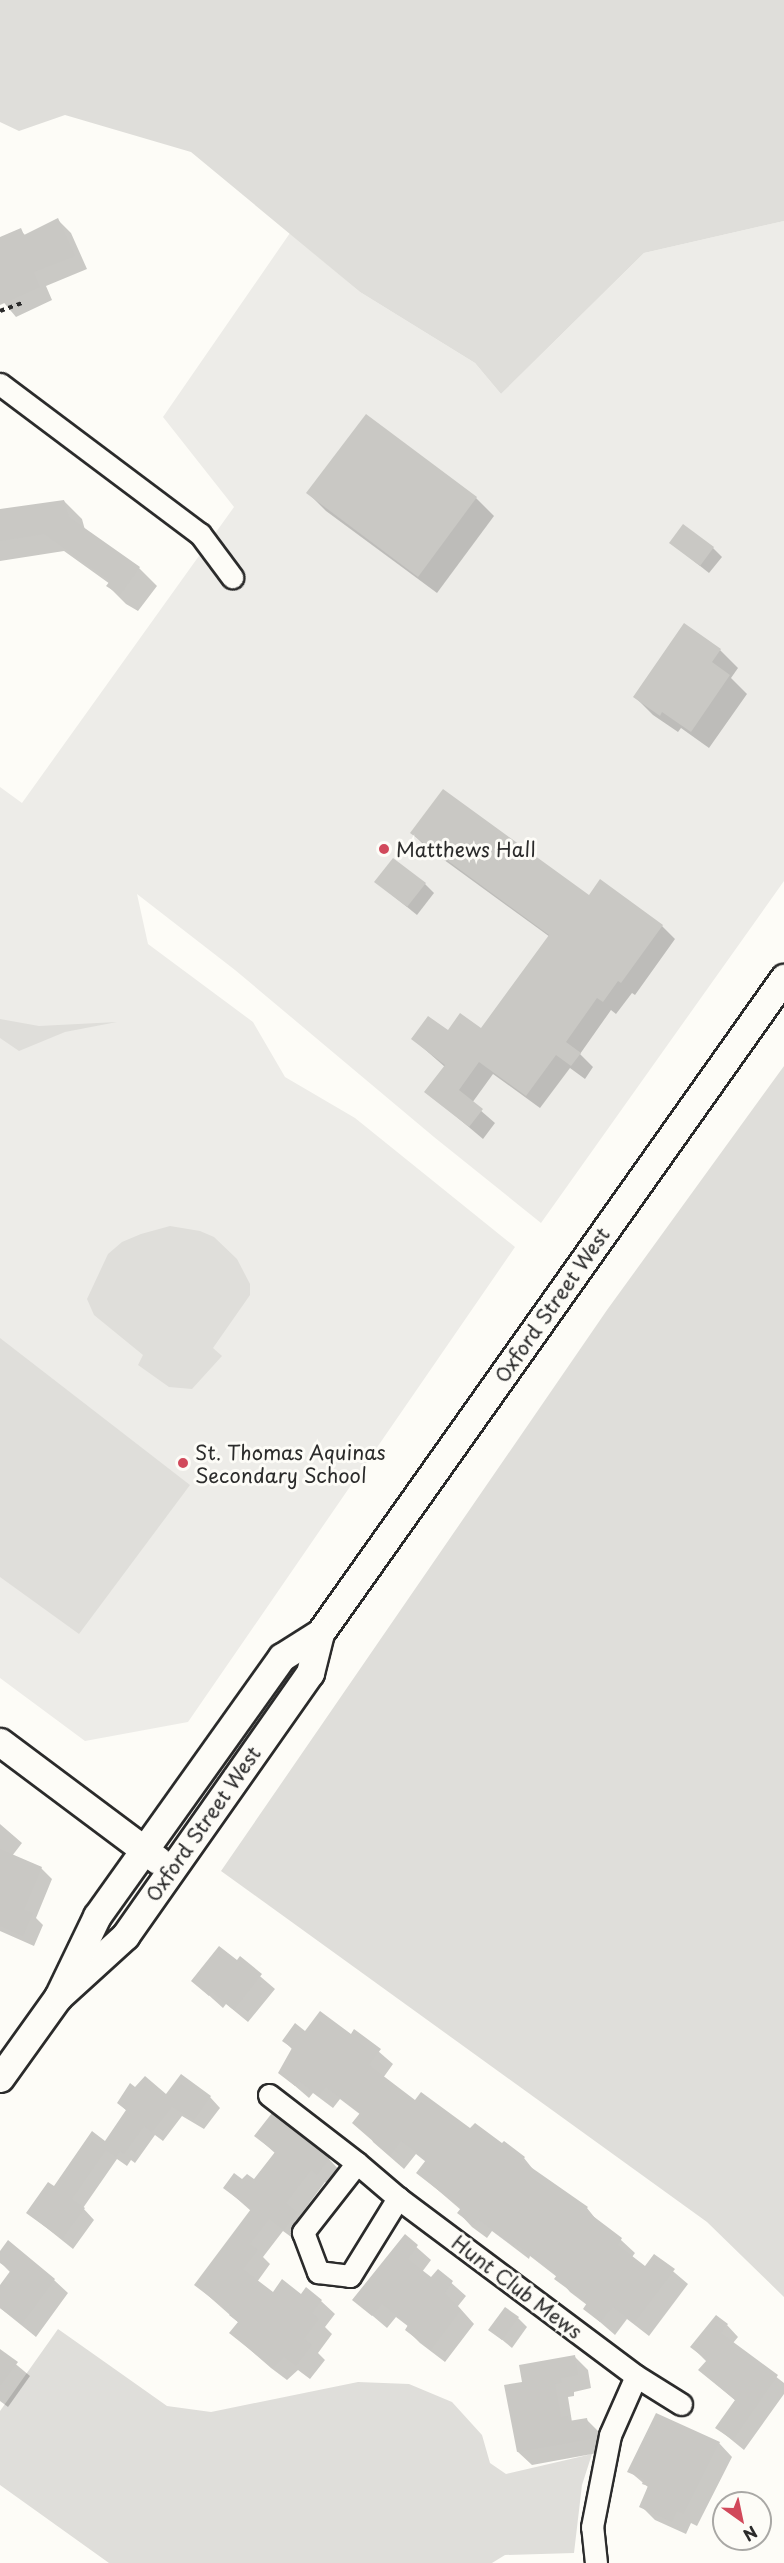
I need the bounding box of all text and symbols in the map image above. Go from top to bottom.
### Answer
place label: Matthews Hall [396,837,535,861]
marker: Matthews Hall [377,842,391,856]
street label: Oxford Street West [489,1223,615,1387]
place label: St. Thomas Aquinas Secondary School [195,1440,386,1487]
marker: St. Thomas Aquinas Secondary School [176,1456,190,1470]
street label: Oxford Street West [140,1742,266,1906]
street label: Hunt Club Mews [447,2230,587,2344]
north arrow [712,2491,772,2551]
text: N [739,2521,763,2548]

